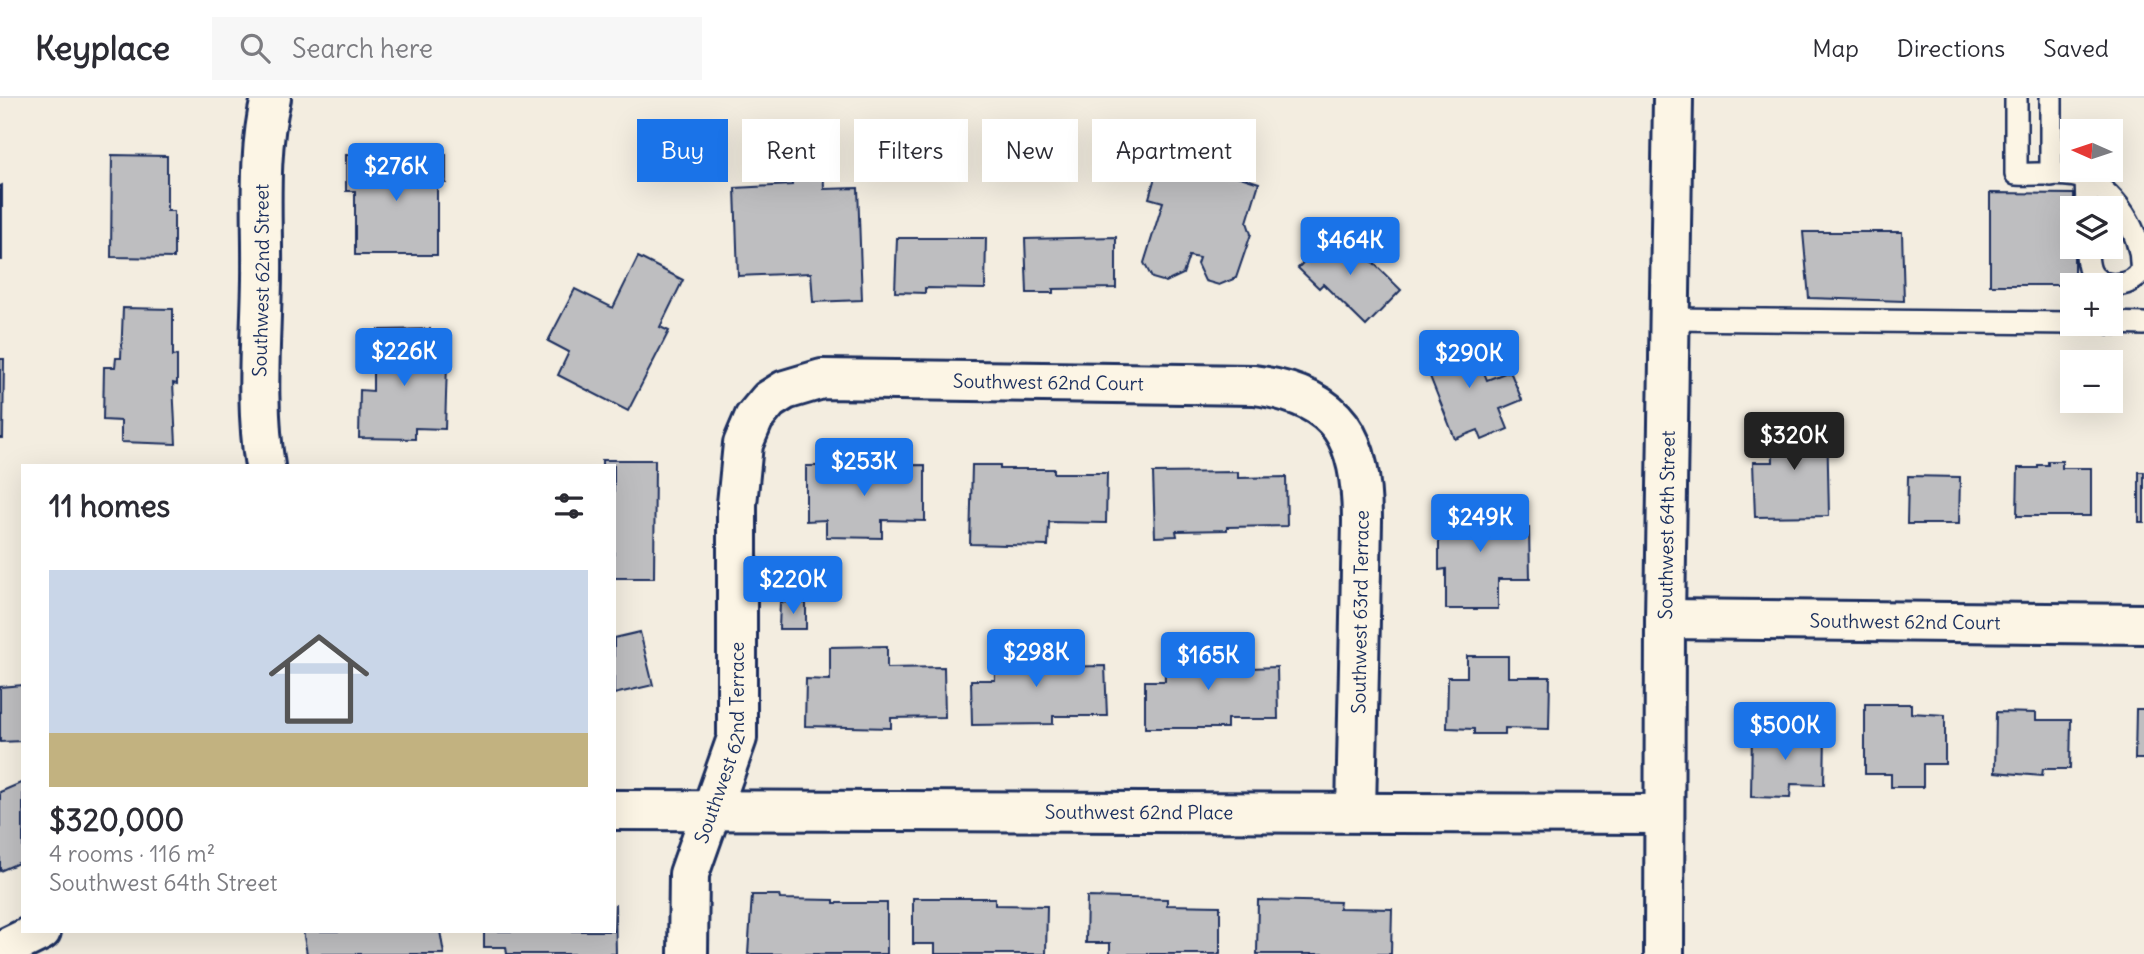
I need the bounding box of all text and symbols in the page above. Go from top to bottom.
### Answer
search box [212,17,702,80]
text: Keyplace [35,27,170,69]
icon: search [236,29,274,67]
text: Search here [292,32,433,65]
text: Map [1812,33,1859,63]
text: Directions [1897,33,2005,63]
text: Saved [2043,33,2109,63]
chip: Buy [637,119,728,182]
chip: Rent [742,119,840,182]
chip: Filters [854,119,968,182]
chip: New [982,119,1078,182]
chip: Apartment [1092,119,1256,182]
north arrow [2060,119,2123,182]
map controls [2060,119,2123,413]
pin: $276K [347,144,445,203]
text: $276K [364,151,428,180]
street label: Southwest 62nd Street [247,184,274,377]
button: layers [2060,196,2123,259]
pin: $464K [1301,218,1399,277]
text: $464K [1317,225,1383,254]
button: + [2060,273,2123,336]
pin: $226K [355,328,453,388]
pin: $290K [1420,330,1518,390]
text: $226K [371,336,437,365]
text: $290K [1435,338,1503,367]
button: − [2060,350,2123,413]
street label: Southwest 62nd Court [953,369,1144,395]
pin: $320K [1745,412,1843,472]
text: $320K [1760,420,1828,449]
street label: Southwest 64th Street [1653,430,1680,620]
pin: $253K [815,438,913,498]
text: $253K [831,446,897,475]
text: 11 homes [49,487,170,525]
icon: filters [550,487,588,525]
pin: $249K [1431,494,1529,554]
text: $249K [1447,502,1513,531]
street label: Southwest 63rd Terrace [1346,510,1374,714]
pin: $220K [744,556,842,616]
text: $220K [759,564,827,593]
street label: Southwest 62nd Court [1809,609,2001,635]
icon: home [256,616,382,742]
pin: $298K [987,630,1085,689]
pin: $165K [1159,632,1257,692]
text: $298K [1003,637,1069,666]
text: $165K [1177,640,1239,669]
street label: Southwest 62nd Terrace [689,642,750,846]
pin: $500K [1736,702,1834,762]
text: $500K [1750,710,1820,739]
street label: Southwest 62nd Place [1045,800,1233,824]
text: $320,000 [49,801,184,839]
text: 4 rooms · 116 m² [49,839,215,868]
text: Southwest 64th Street [49,868,278,897]

